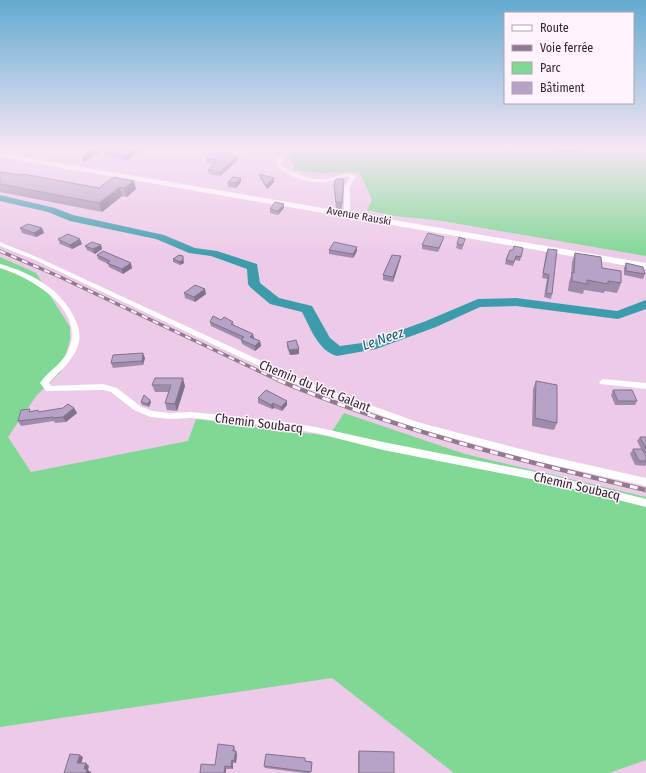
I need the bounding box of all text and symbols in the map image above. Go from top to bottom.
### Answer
legend [504,12,634,104]
text: Route [540,21,569,35]
text: Voie ferrée [540,41,593,55]
text: Parc [540,61,561,75]
text: Bâtiment [540,81,585,95]
street label: Avenue Rauski [326,204,392,228]
water label: Le Neez [360,324,407,354]
street label: Chemin du Vert Galant [257,357,374,415]
street label: Chemin Soubacq [214,410,304,436]
street label: Chemin Soubacq [532,469,622,503]

